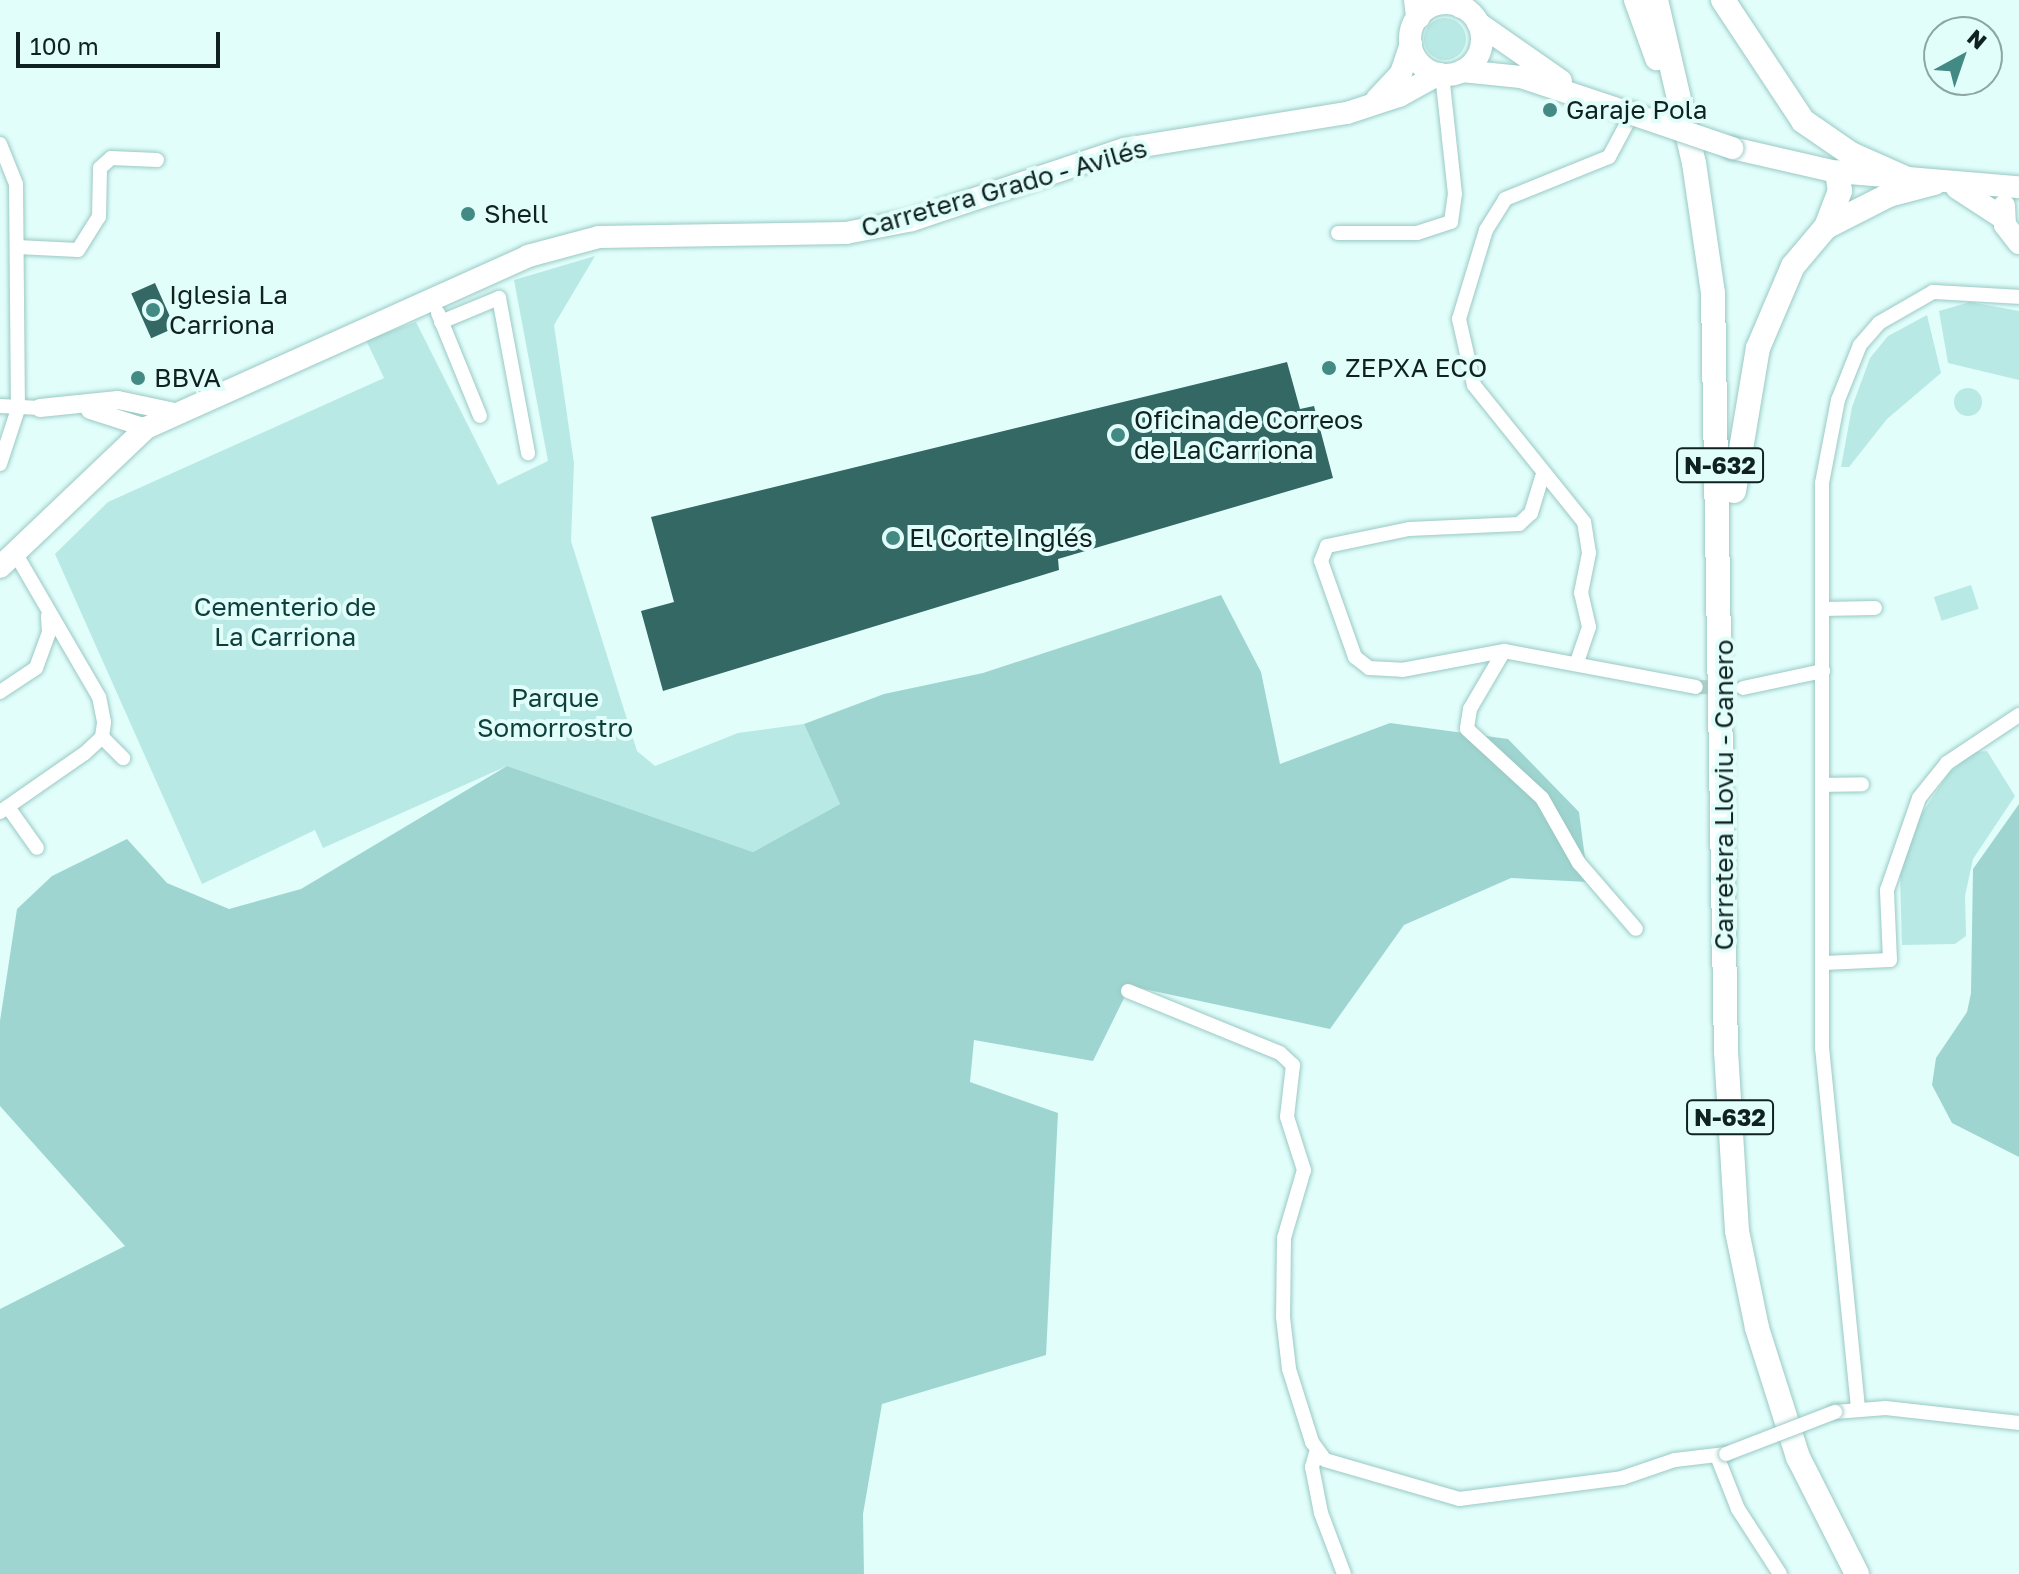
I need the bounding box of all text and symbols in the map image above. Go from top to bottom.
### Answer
scale bar [20,16,224,66]
north arrow [1923,16,2003,96]
text: N [1962,23,1993,54]
text: 100 m [30,31,99,60]
place label: Garaje Pola [1566,94,1708,126]
marker: Garaje Pola [1541,101,1559,119]
street label: Carretera Grado - Avilés [858,132,1150,244]
place label: Shell [484,198,548,230]
marker: Shell [459,205,477,223]
place label: Iglesia La Carriona [169,279,288,340]
marker: Iglesia La Carriona [144,301,162,319]
place label: ZEPXA ECO [1345,352,1487,384]
marker: ZEPXA ECO [1320,359,1338,377]
place label: BBVA [154,362,221,394]
marker: BBVA [129,369,147,387]
place label: Oficina de Correos de La Carriona [1134,404,1363,466]
marker: Oficina de Correos de La Carriona [1109,426,1127,444]
road number: N-632 [1676,445,1764,485]
place label: El Corte Inglés [909,522,1093,554]
marker: El Corte Inglés [884,529,902,547]
park label: Cementerio de La Carriona [194,591,376,652]
street label: Carretera Lloviu - Canero [1708,640,1740,950]
park label: Parque Somorrostro [477,682,633,744]
road number: N-632 [1686,1097,1774,1137]

